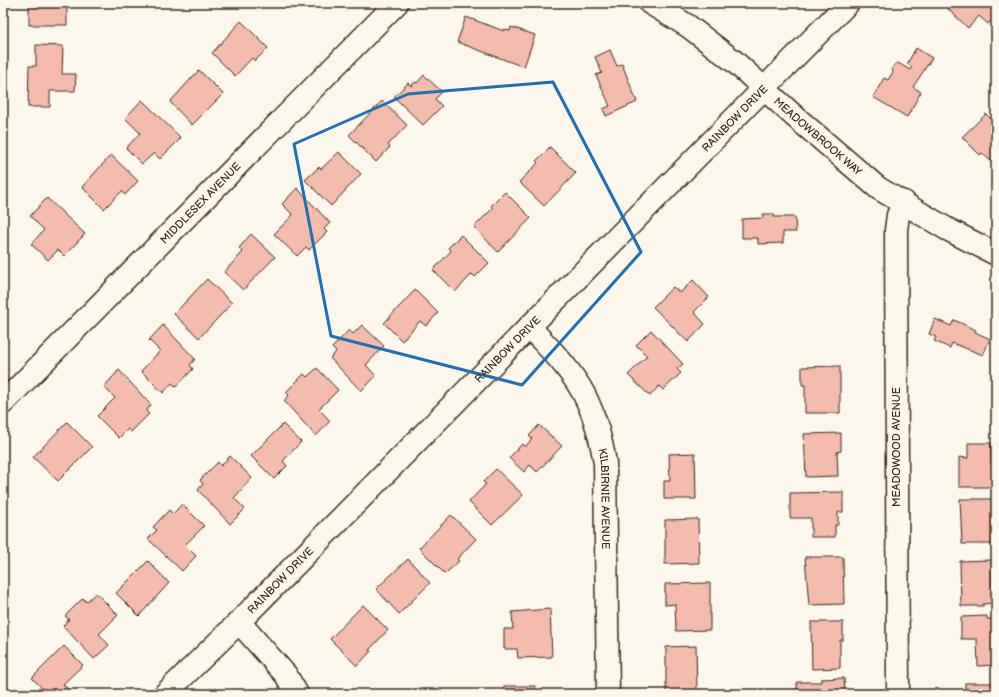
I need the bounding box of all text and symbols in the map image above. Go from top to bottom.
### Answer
street label: RAINBOW DRIVE [699,83,771,155]
street label: MEADOWBROOK WAY [771,95,865,179]
street label: MIDDLESEX AVENUE [158,160,243,247]
street label: RAINBOW DRIVE [472,313,543,386]
street label: MEADOWOOD AVENUE [890,387,903,507]
street label: KILBIRNIE AVENUE [595,447,612,549]
street label: RAINBOW DRIVE [245,544,316,616]

